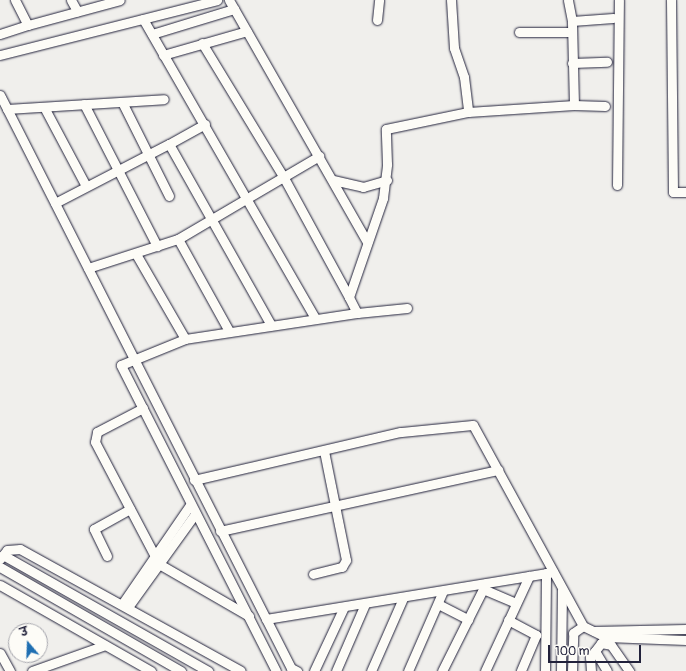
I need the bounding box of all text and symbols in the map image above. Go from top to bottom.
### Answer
north arrow [8,623,48,663]
text: उ [19,625,30,639]
scale bar [550,637,643,663]
text: 100 m [555,644,589,659]

